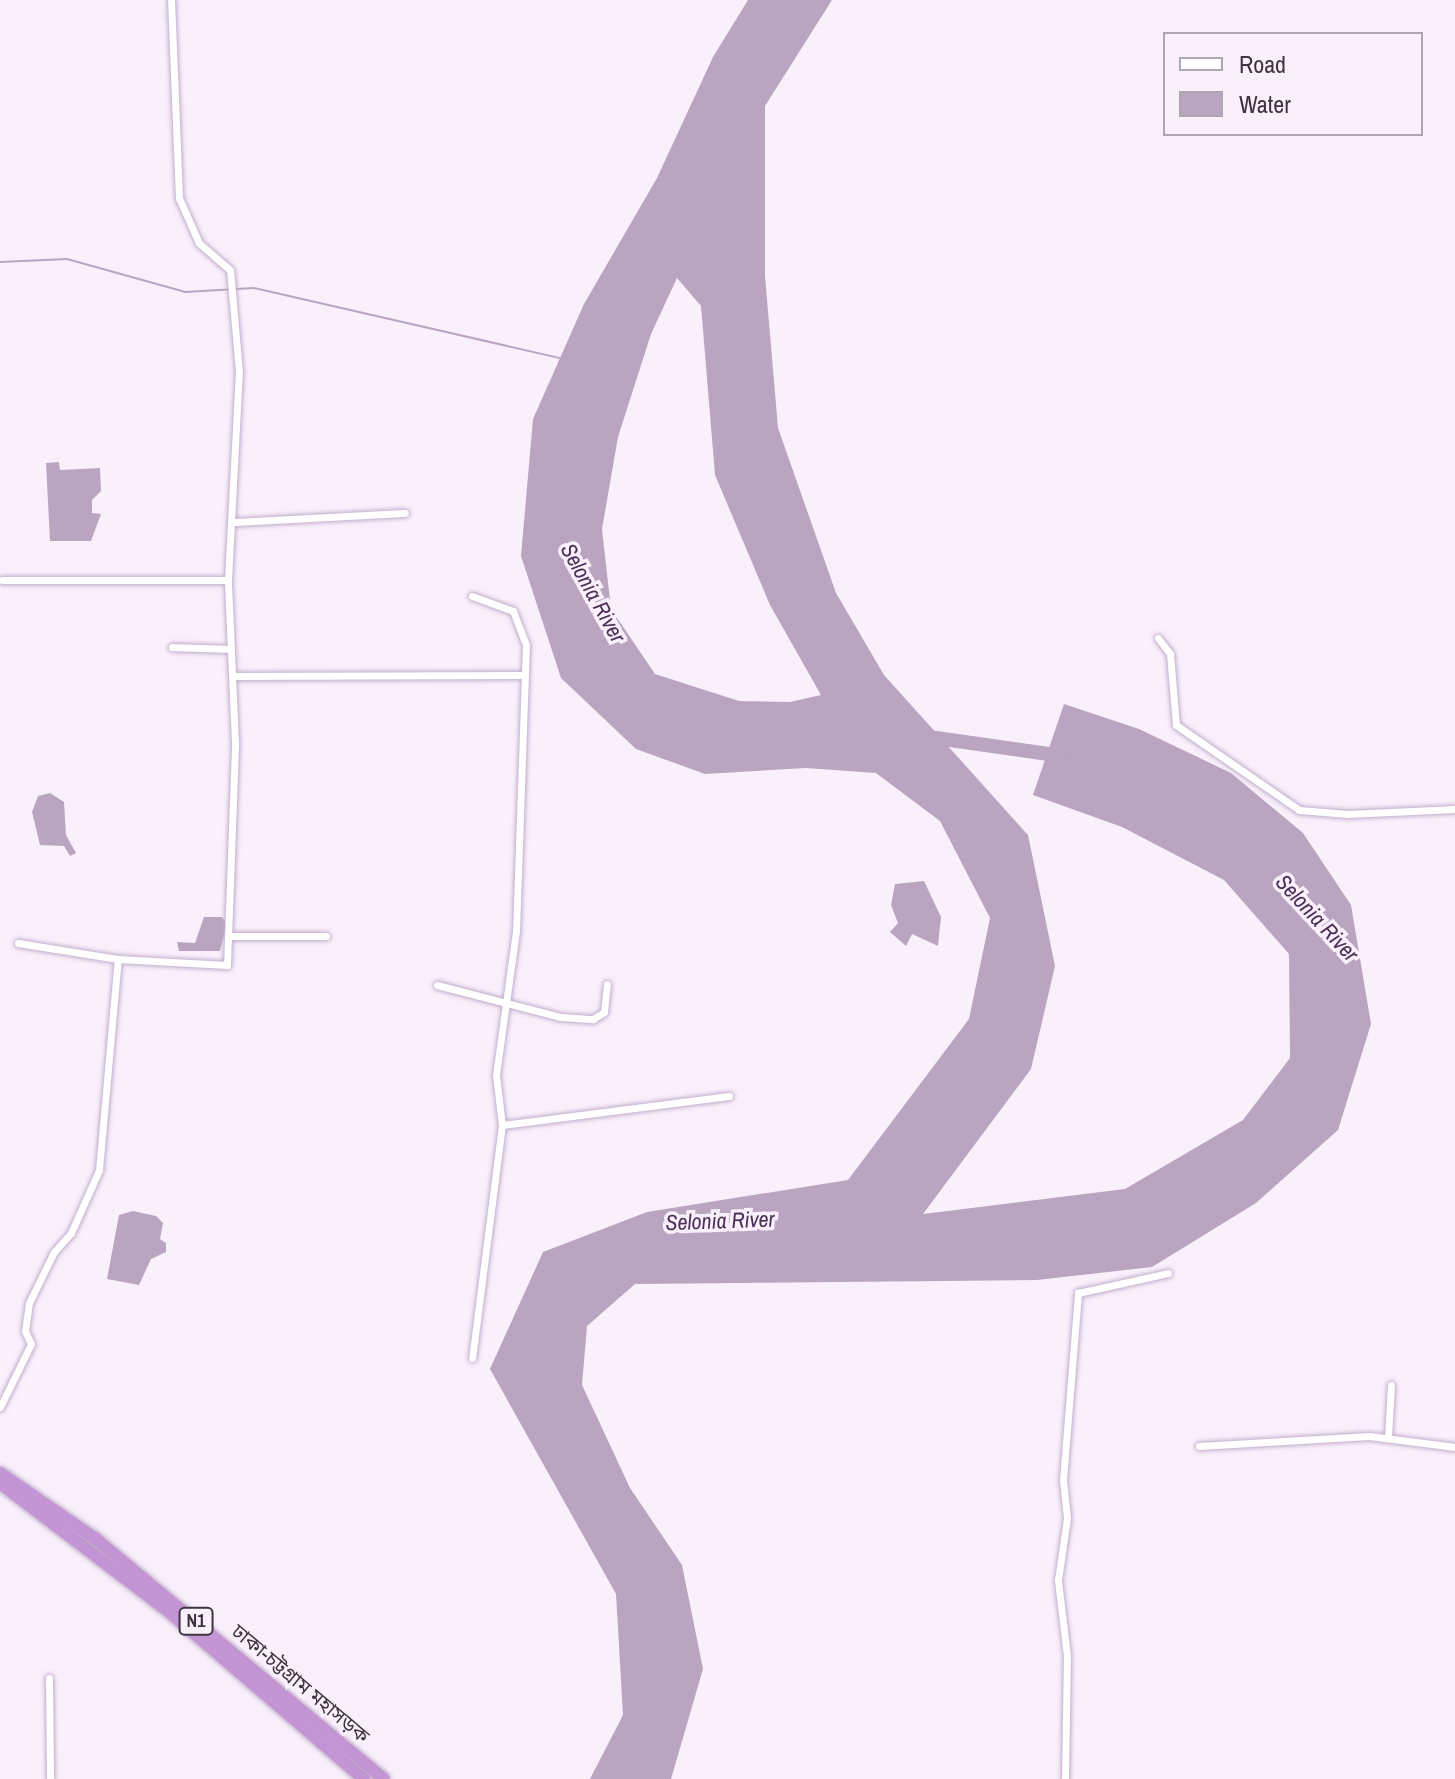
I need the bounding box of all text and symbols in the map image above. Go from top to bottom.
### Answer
legend [1163,32,1423,136]
text: Road [1239,48,1286,80]
text: Water [1239,88,1291,120]
water label: Selonia River [555,539,631,647]
water label: Selonia River [1270,869,1364,967]
water label: Selonia River [665,1206,775,1236]
road number: N1 [178,1607,214,1635]
street label: ঢাকা-চট্টগ্রাম মহাসড়ক [227,1618,375,1748]

